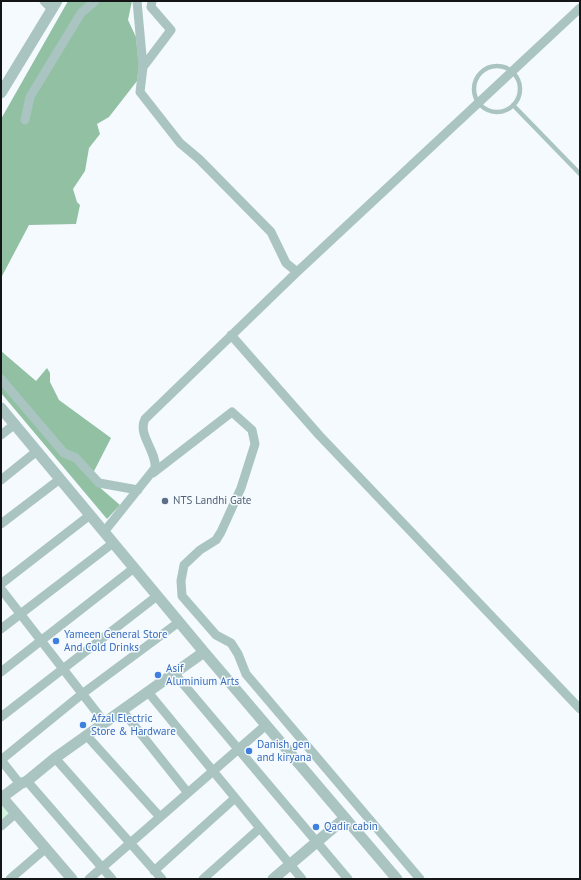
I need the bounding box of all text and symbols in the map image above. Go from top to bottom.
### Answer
place label: NTS Landhi Gate [173,494,251,508]
marker: NTS Landhi Gate [160,496,170,506]
place label: Yameen General Store And Cold Drinks [64,628,168,654]
marker: Yameen General Store And Cold Drinks [51,636,61,646]
place label: Asif Aluminium Arts [166,662,239,688]
marker: Asif Aluminium Arts [153,670,163,680]
place label: Afzal Electric Store & Hardware [91,712,176,738]
marker: Afzal Electric Store & Hardware [78,720,88,730]
place label: Danish gen and kiryana [257,738,311,764]
marker: Danish gen and kiryana [244,746,254,756]
place label: Qadir cabin [324,820,378,834]
marker: Qadir cabin [311,822,321,832]

